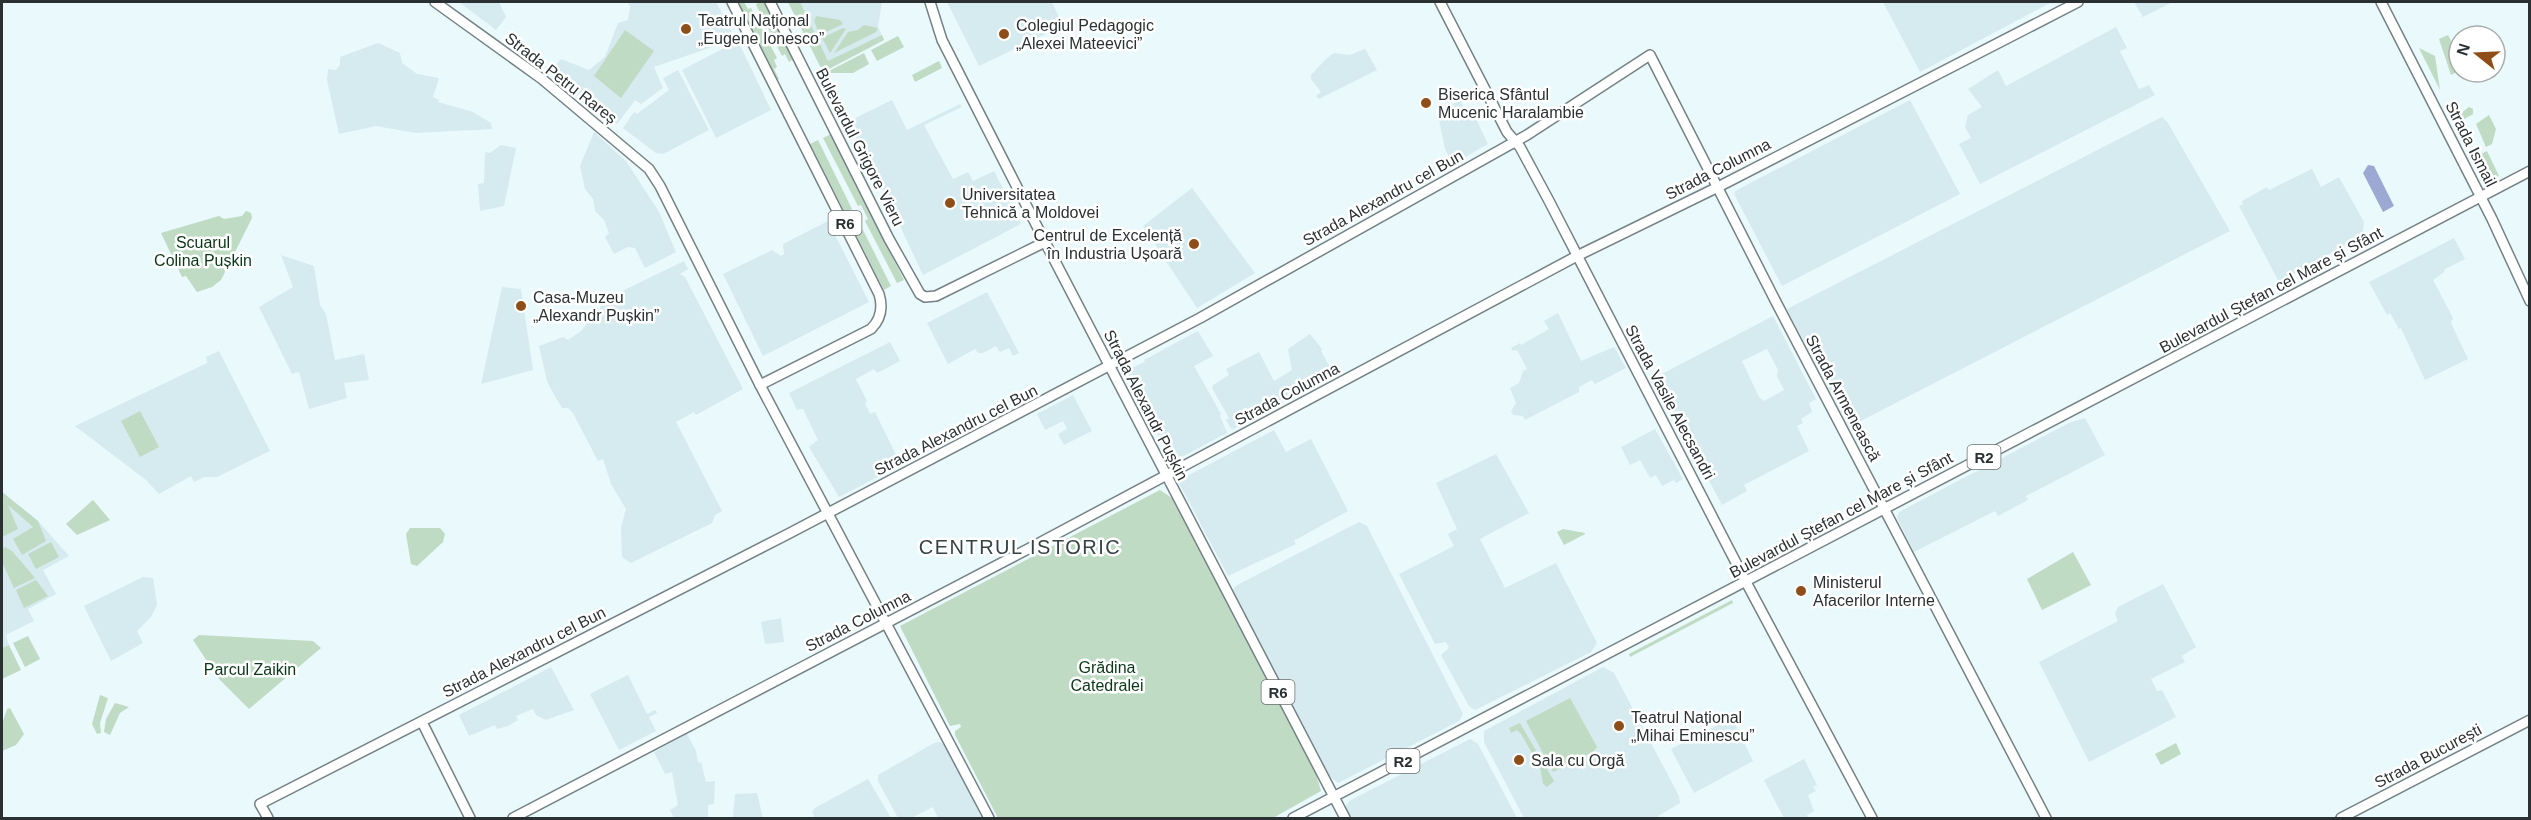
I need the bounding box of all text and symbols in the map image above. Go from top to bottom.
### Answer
place label: Teatrul Național „Eugene Ionesco” [698,12,824,47]
place label: Colegiul Pedagogic „Alexei Mateevici” [1016,17,1154,52]
marker: Teatrul Național „Eugene Ionesco” [679,22,693,36]
north arrow [2447,24,2507,84]
marker: Colegiul Pedagogic „Alexei Mateevici” [997,27,1011,41]
street label: Strada Petru Rareș [502,29,620,127]
text: N [2453,41,2473,58]
street label: Bulevardul Grigore Vieru [813,65,907,229]
place label: Biserica Sfântul Mucenic Haralambie [1438,86,1584,121]
marker: Biserica Sfântul Mucenic Haralambie [1419,96,1433,110]
street label: Strada Ismail [2442,99,2500,189]
street label: Strada Columna [1663,135,1773,203]
street label: Strada Alexandru cel Bun [1300,147,1466,249]
place label: Universitatea Tehnică a Moldovei [962,186,1099,221]
marker: Universitatea Tehnică a Moldovei [943,196,957,210]
road number: R6 [828,211,862,235]
street label: Bulevardul Ștefan cel Mare și Sfânt [2157,224,2386,356]
place label: Centrul de Excelență în Industria Ușoară [1033,227,1182,262]
park label: Scuarul Colina Pușkin [154,234,252,269]
marker: Centrul de Excelență în Industria Ușoară [1187,237,1201,251]
place label: Casa-Muzeu „Alexandr Pușkin” [533,289,659,324]
marker: Casa-Muzeu „Alexandr Pușkin” [514,299,528,313]
street label: Strada Vasile Alecsandri [1622,322,1718,482]
street label: Strada Alexandr Pușkin [1101,327,1191,483]
street label: Strada Armenească [1803,332,1884,464]
street label: Strada Columna [1232,359,1342,429]
street label: Strada Alexandru cel Bun [872,381,1040,479]
road number: R2 [1968,445,2000,469]
street label: Bulevardul Ștefan cel Mare și Sfânt [1727,449,1956,581]
district label: CENTRUL ISTORIC [919,536,1121,558]
place label: Ministerul Afacerilor Interne [1813,574,1935,609]
marker: Ministerul Afacerilor Interne [1794,584,1808,598]
street label: Strada Columna [803,587,913,655]
street label: Strada Alexandru cel Bun [440,603,608,701]
park label: Grădina Catedralei [1071,659,1143,694]
park label: Parcul Zaikin [204,661,296,678]
road number: R6 [1262,680,1294,704]
place label: Teatrul Național „Mihai Eminescu” [1631,709,1755,744]
marker: Teatrul Național „Mihai Eminescu” [1612,719,1626,733]
street label: Strada București [2372,721,2484,791]
road number: R2 [1386,749,1420,773]
place label: Sala cu Orgă [1531,752,1624,769]
marker: Sala cu Orgă [1512,753,1526,767]

